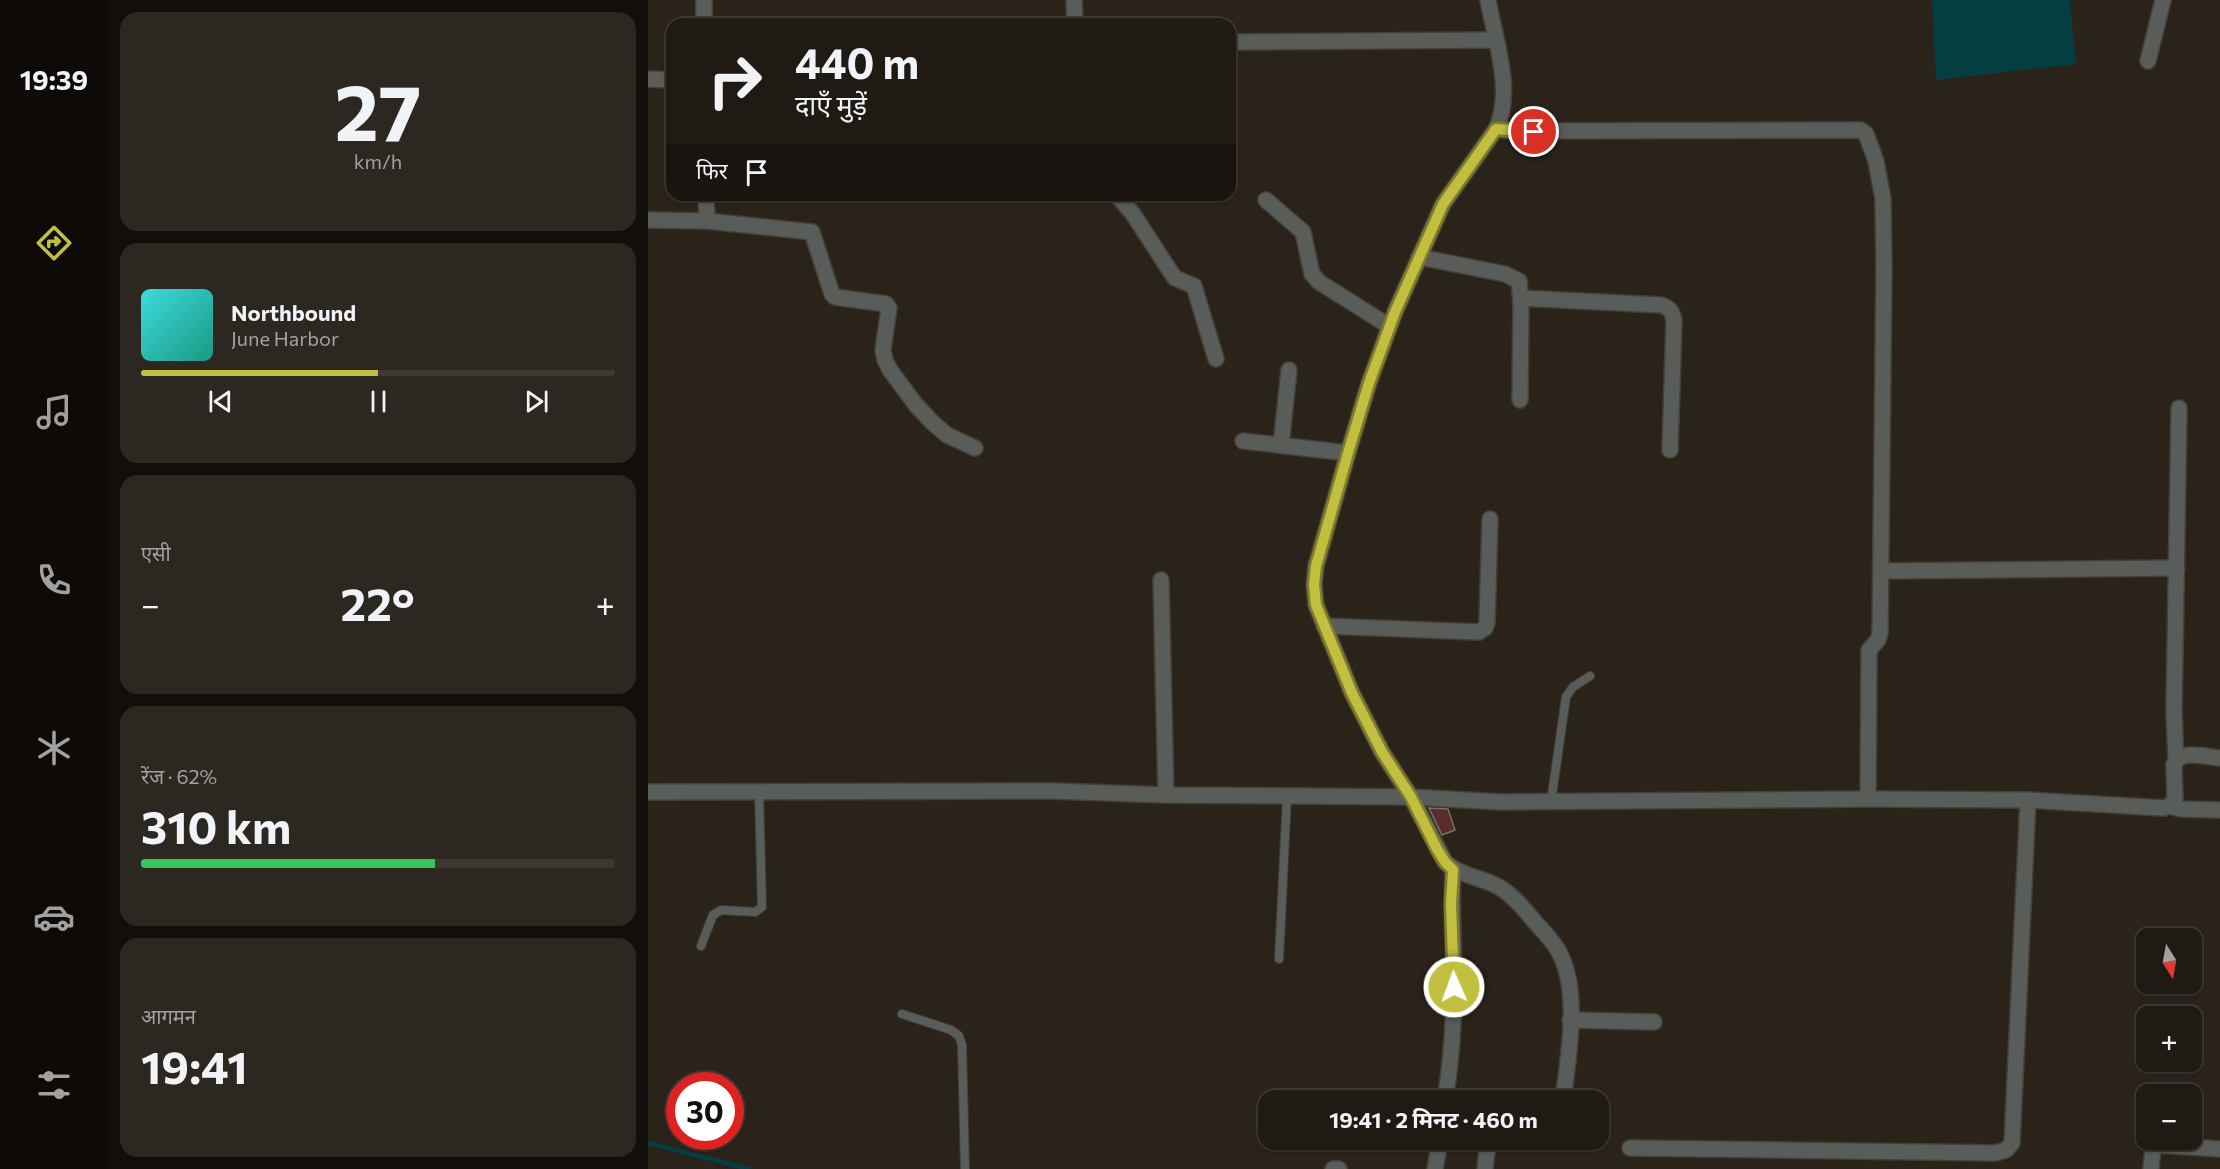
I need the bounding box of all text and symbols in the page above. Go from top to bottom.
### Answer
text: 440 m [795,36,919,88]
icon: right [696,42,774,120]
text: 27 [335,62,421,157]
text: 19:39 [20,63,88,96]
text: दाएँ मुड़ें [795,88,867,121]
pin [1508,106,1559,157]
icon: arrive [1517,115,1550,148]
text: km/h [354,149,402,173]
icon: arrive [740,156,773,189]
text: फिर [696,157,728,184]
icon: directions [33,222,75,264]
text: Northbound [231,299,356,326]
text: June Harbor [231,326,339,350]
icon: previous [204,385,237,418]
icon: pause [362,385,395,418]
icon: next [520,385,553,418]
icon: music [33,391,75,433]
text: एसी [141,541,171,565]
icon: phone [33,559,75,601]
text: 22° [341,575,415,630]
text: − [141,583,160,624]
text: + [596,583,615,624]
icon: climate [33,727,75,769]
text: रेंज · 62% [141,764,217,788]
text: 310 km [141,798,291,853]
icon: car [33,896,75,938]
north arrow [2136,928,2202,994]
map controls [2136,928,2202,1150]
position arrow [1422,955,1486,1019]
text: आगमन [141,1004,196,1028]
button: + [2136,1006,2202,1072]
text: 19:41 [141,1038,248,1093]
icon: filters [33,1064,75,1106]
speed limit sign: 30 [666,1072,744,1150]
button: − [2136,1084,2202,1150]
text: 19:41 · 2 मिनट · 460 m [1329,1106,1538,1133]

